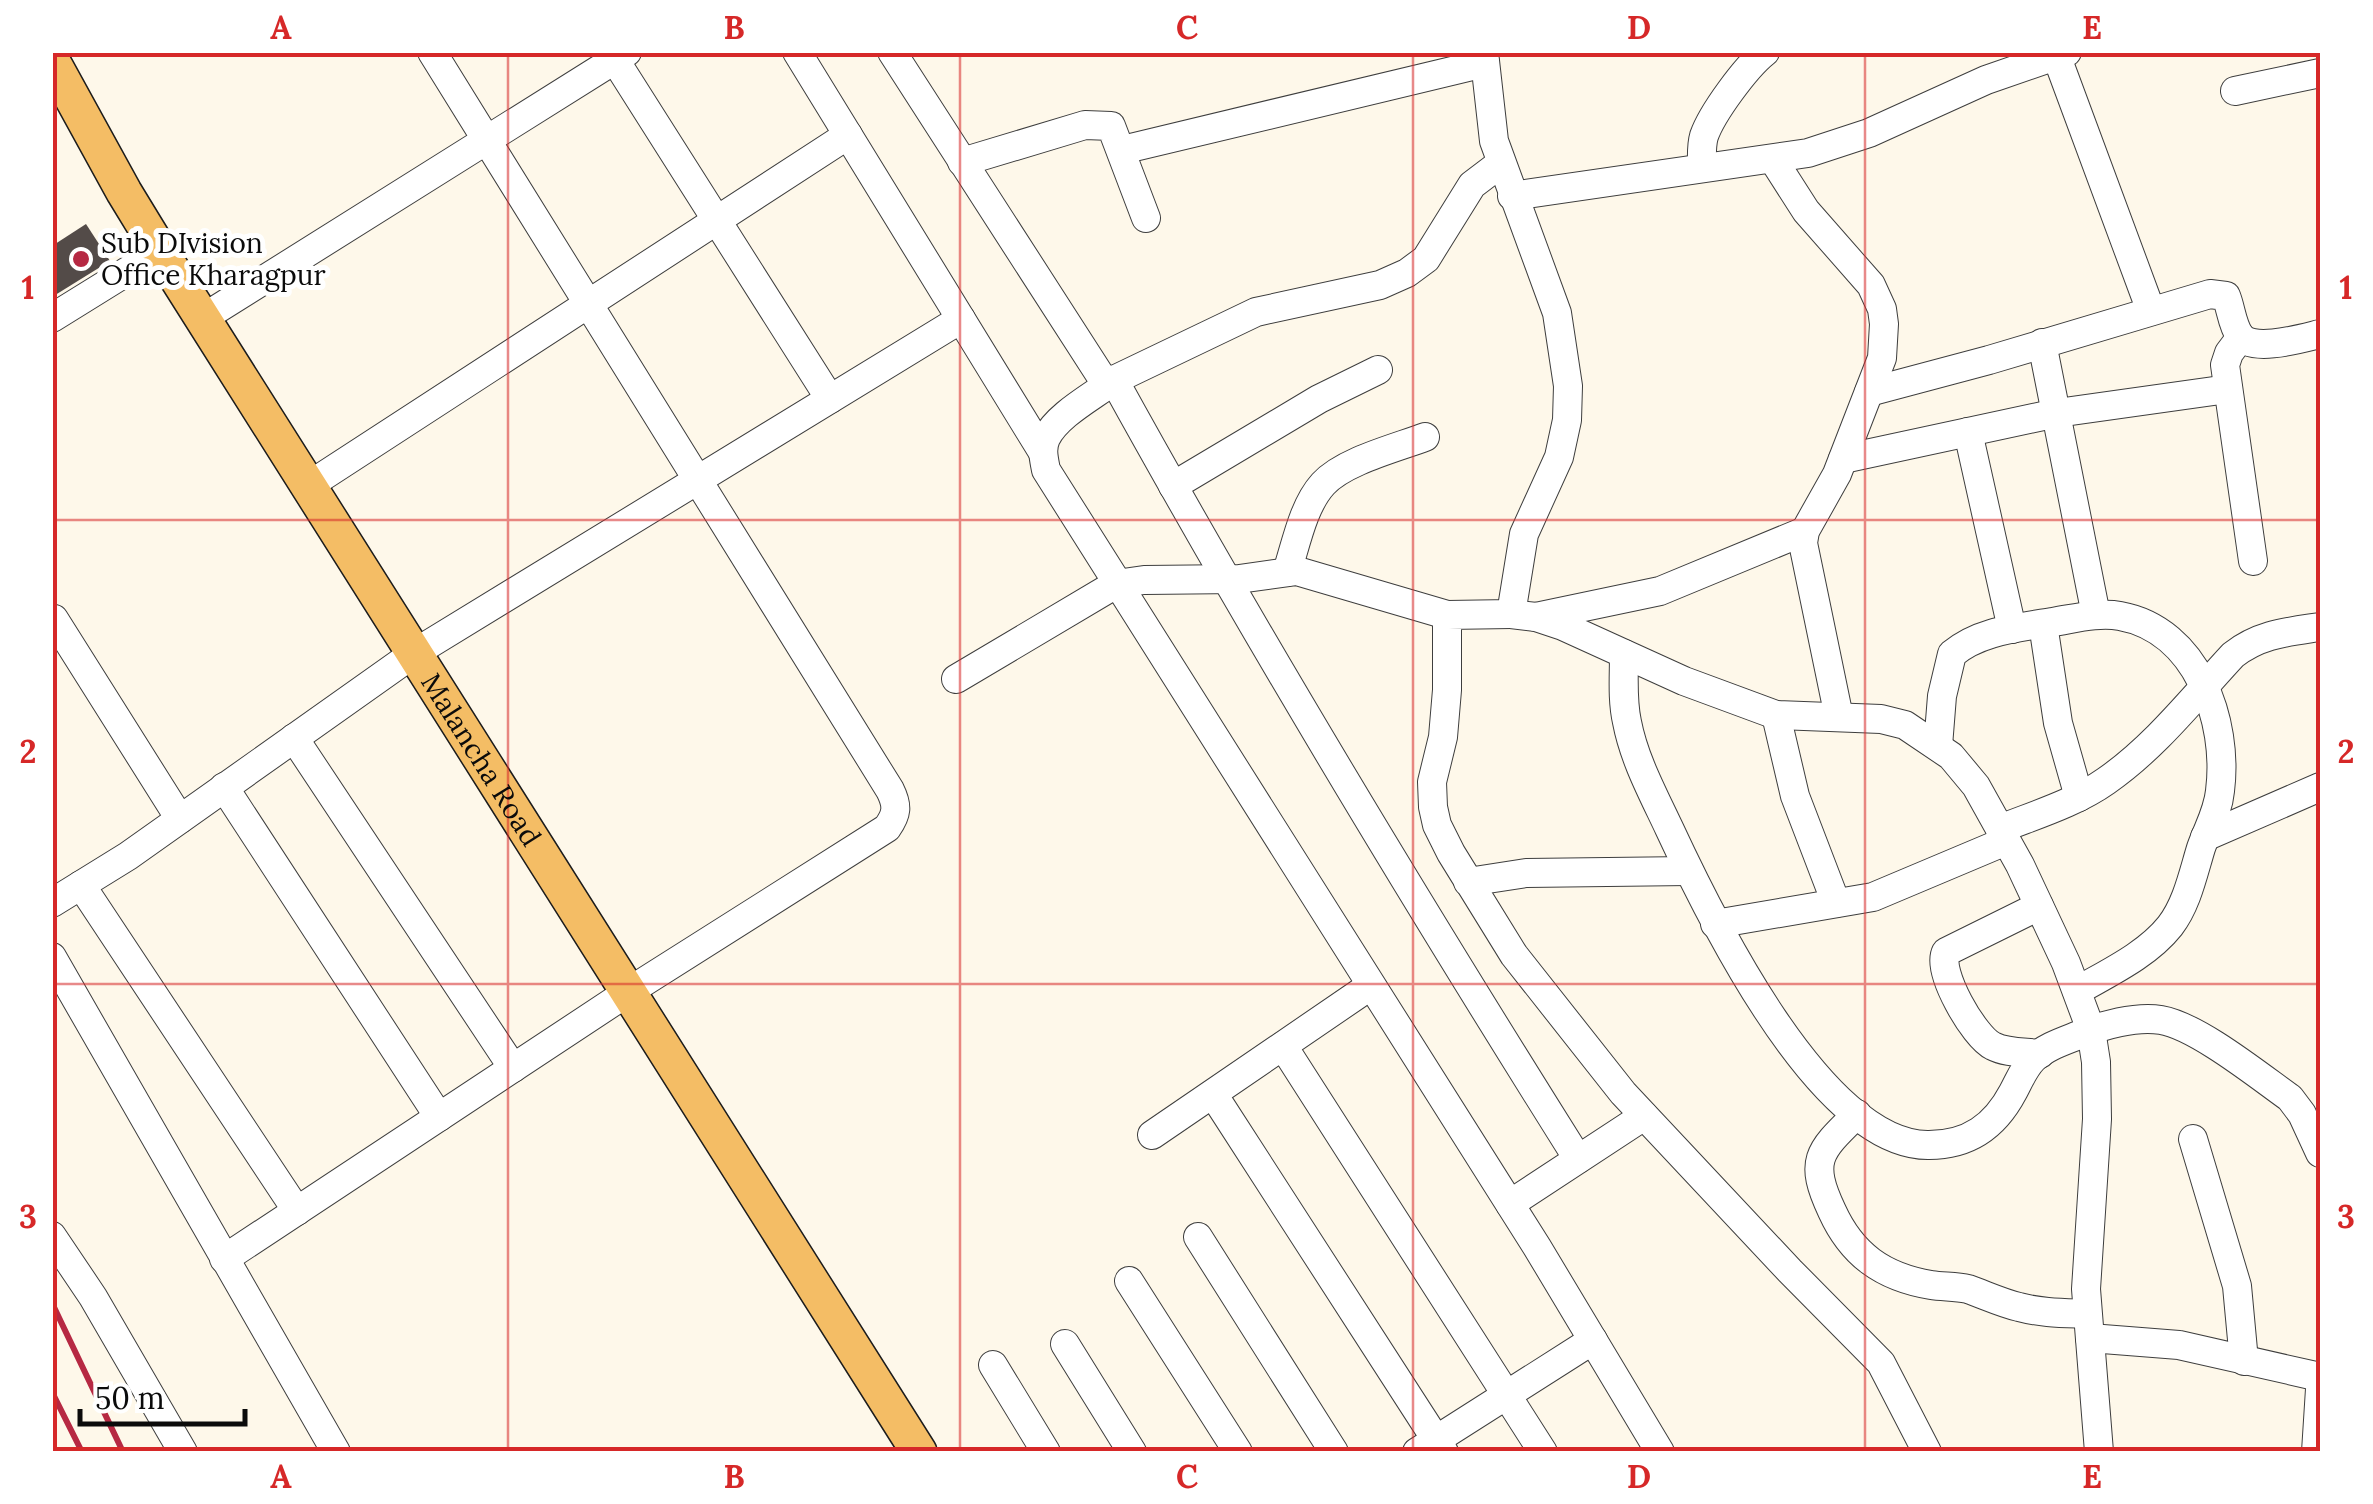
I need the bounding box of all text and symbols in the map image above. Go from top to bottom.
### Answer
text: A [270,7,292,48]
text: B [723,7,745,48]
text: C [1176,7,1198,48]
text: D [1627,7,1651,48]
text: E [2082,7,2102,48]
place label: Sub DIvision Office Kharagpur [101,225,326,293]
marker: Sub DIvision Office Kharagpur [70,248,92,270]
text: 1 [22,267,35,308]
text: 1 [2340,267,2353,308]
street label: Malancha Road [413,666,549,853]
text: 2 [19,731,37,772]
text: 2 [2337,731,2355,772]
text: 3 [19,1196,37,1237]
text: 3 [2337,1196,2355,1237]
scale bar [80,1364,245,1426]
text: 50 m [95,1379,165,1417]
text: A [270,1456,292,1497]
text: B [723,1456,745,1497]
text: C [1176,1456,1198,1497]
text: D [1627,1456,1651,1497]
text: E [2082,1456,2102,1497]

